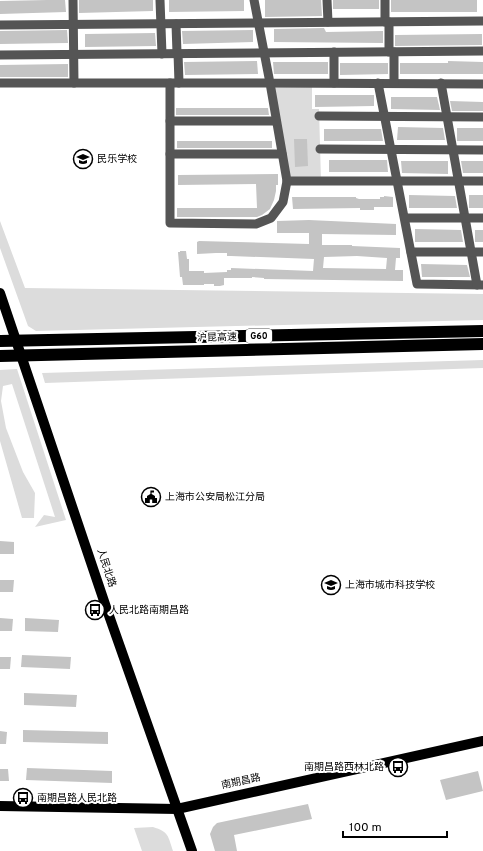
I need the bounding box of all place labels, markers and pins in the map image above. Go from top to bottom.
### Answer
school or university icon: 民乐学校 [72,148,94,170]
place label: 民乐学校 [97,153,137,166]
public building icon: 上海市公安局松江分局 [140,486,162,508]
place label: 上海市公安局松江分局 [165,491,265,504]
school or university icon: 上海市城市科技学校 [320,574,342,596]
place label: 上海市城市科技学校 [345,579,435,592]
bus stop icon: 人民北路南期昌路 [84,599,106,621]
place label: 人民北路南期昌路 [109,604,189,617]
bus stop icon: 南期昌路西林北路 [387,756,409,778]
place label: 南期昌路西林北路 [304,761,384,774]
bus stop icon: 南期昌路人民北路 [12,787,34,809]
place label: 南期昌路人民北路 [37,792,117,805]

